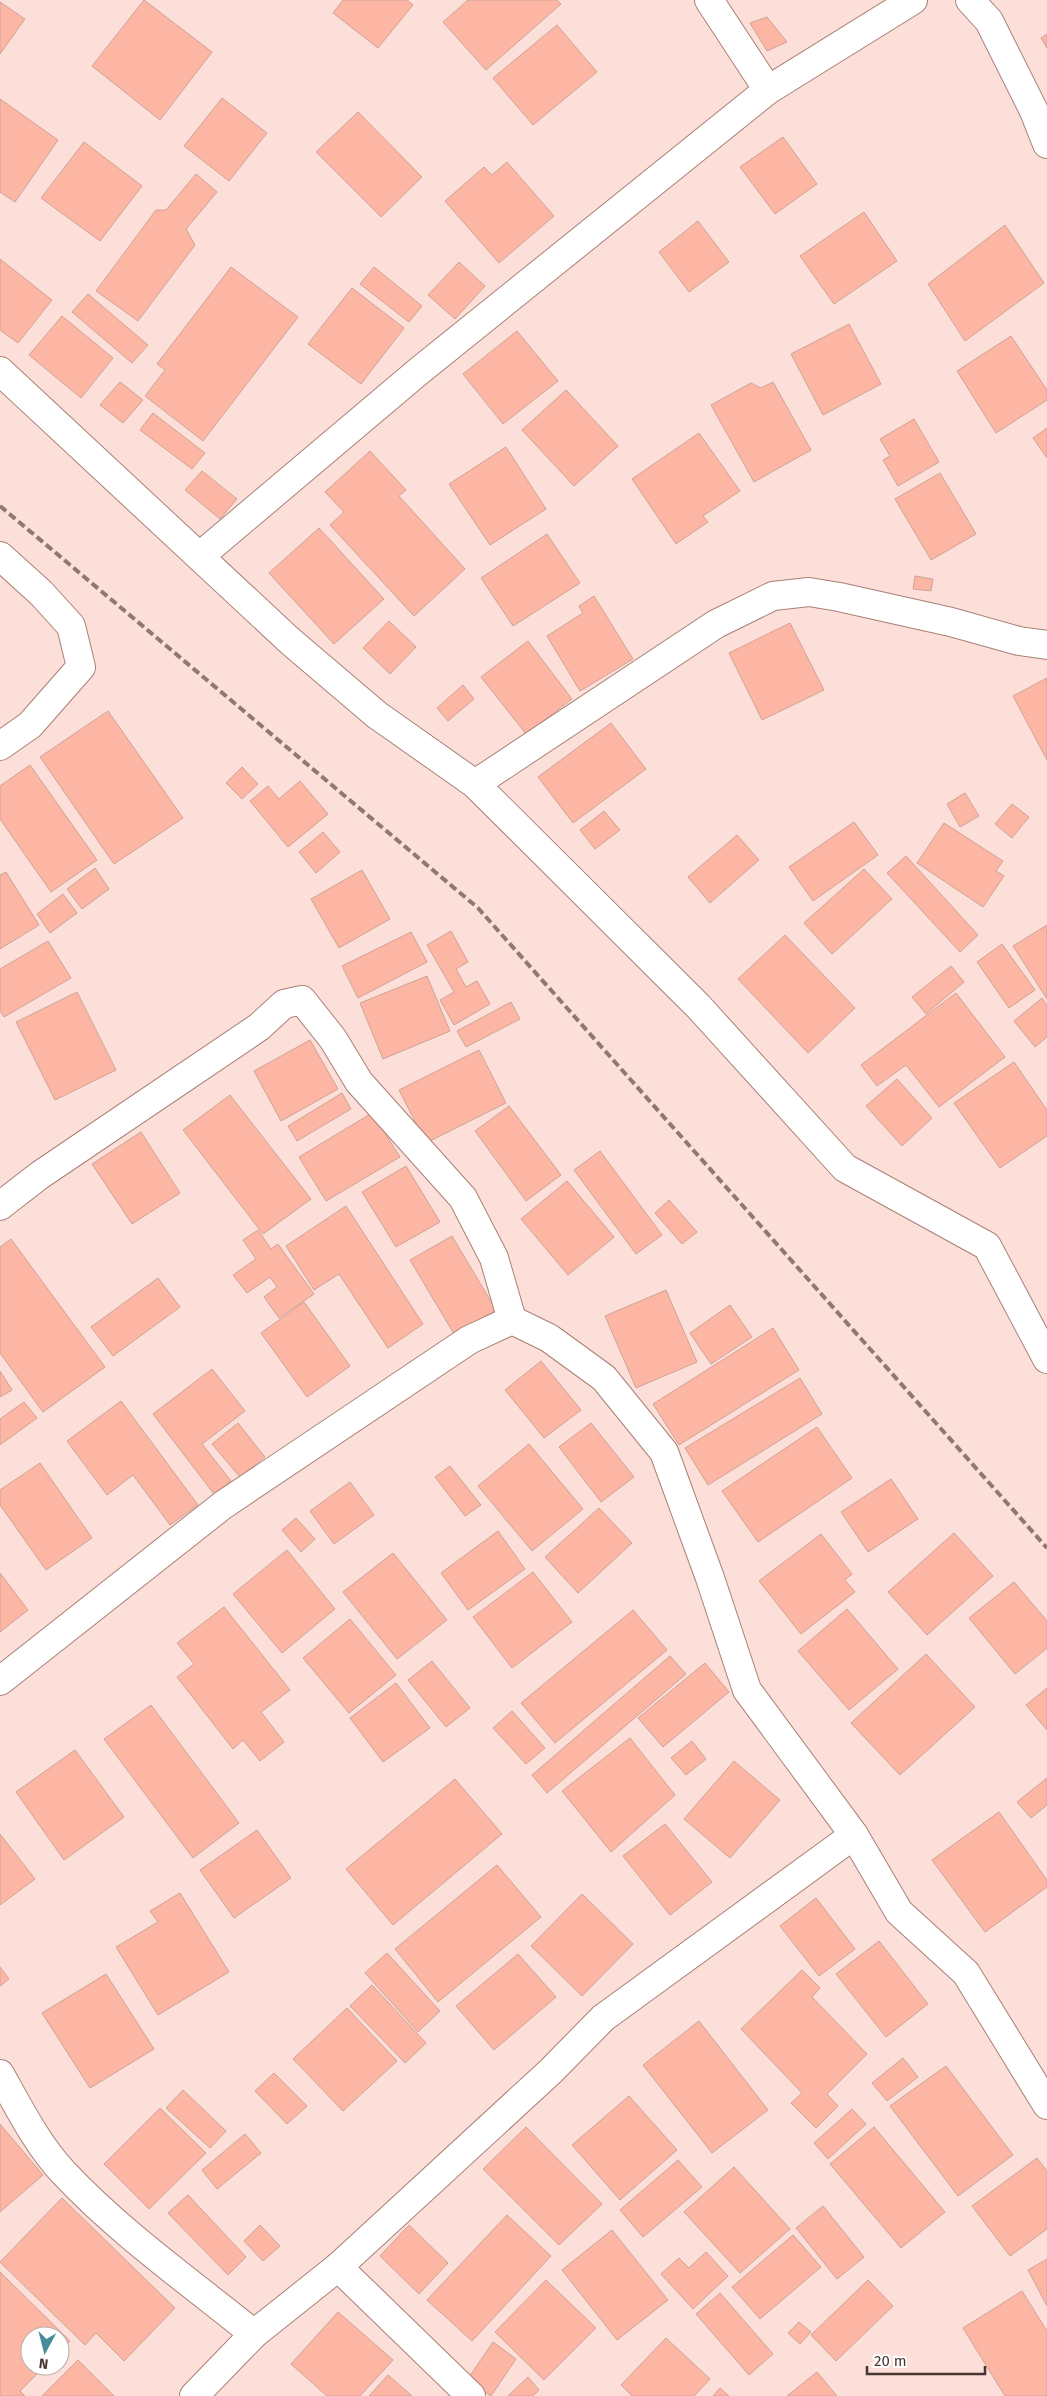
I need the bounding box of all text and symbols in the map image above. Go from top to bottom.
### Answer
north arrow [20,2326,70,2376]
scale bar [867,2344,984,2376]
text: 20 m [874,2352,907,2370]
text: N [38,2354,49,2372]

